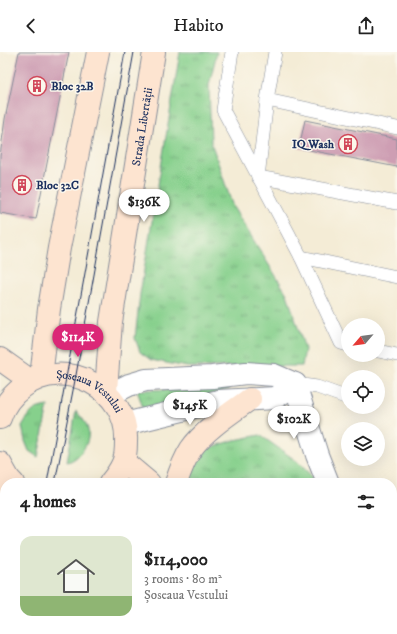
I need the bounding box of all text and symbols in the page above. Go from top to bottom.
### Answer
icon: back [20,15,42,37]
text: Habito [173,15,224,37]
icon: share [355,15,377,37]
building icon: Bloc 32B [26,75,48,97]
place label: Bloc 32B [51,79,94,94]
street label: Strada Libertății [128,86,156,167]
building icon: IQ Wash [337,133,359,155]
place label: IQ Wash [292,137,335,152]
building icon: Bloc 32C [11,174,33,196]
place label: Bloc 32C [36,178,79,193]
pin: $136K [116,189,172,223]
text: $136K [128,194,160,210]
north arrow [341,318,385,362]
map controls [341,318,385,466]
pin: $114K [50,324,106,358]
text: $114K [61,329,95,345]
street label: Șoseaua Vestului [56,367,127,415]
button: locate [341,370,385,414]
pin: $145K [162,392,218,426]
text: $145K [173,397,207,413]
pin: $102K [266,406,322,440]
text: $102K [277,411,311,427]
button: layers [341,422,385,466]
text: 4 homes [20,491,76,513]
icon: filters [355,491,377,513]
text: $114,000 [144,549,208,571]
icon: home [52,552,100,600]
text: 3 rooms · 80 m² [144,571,222,587]
text: Șoseaua Vestului [144,587,228,603]

